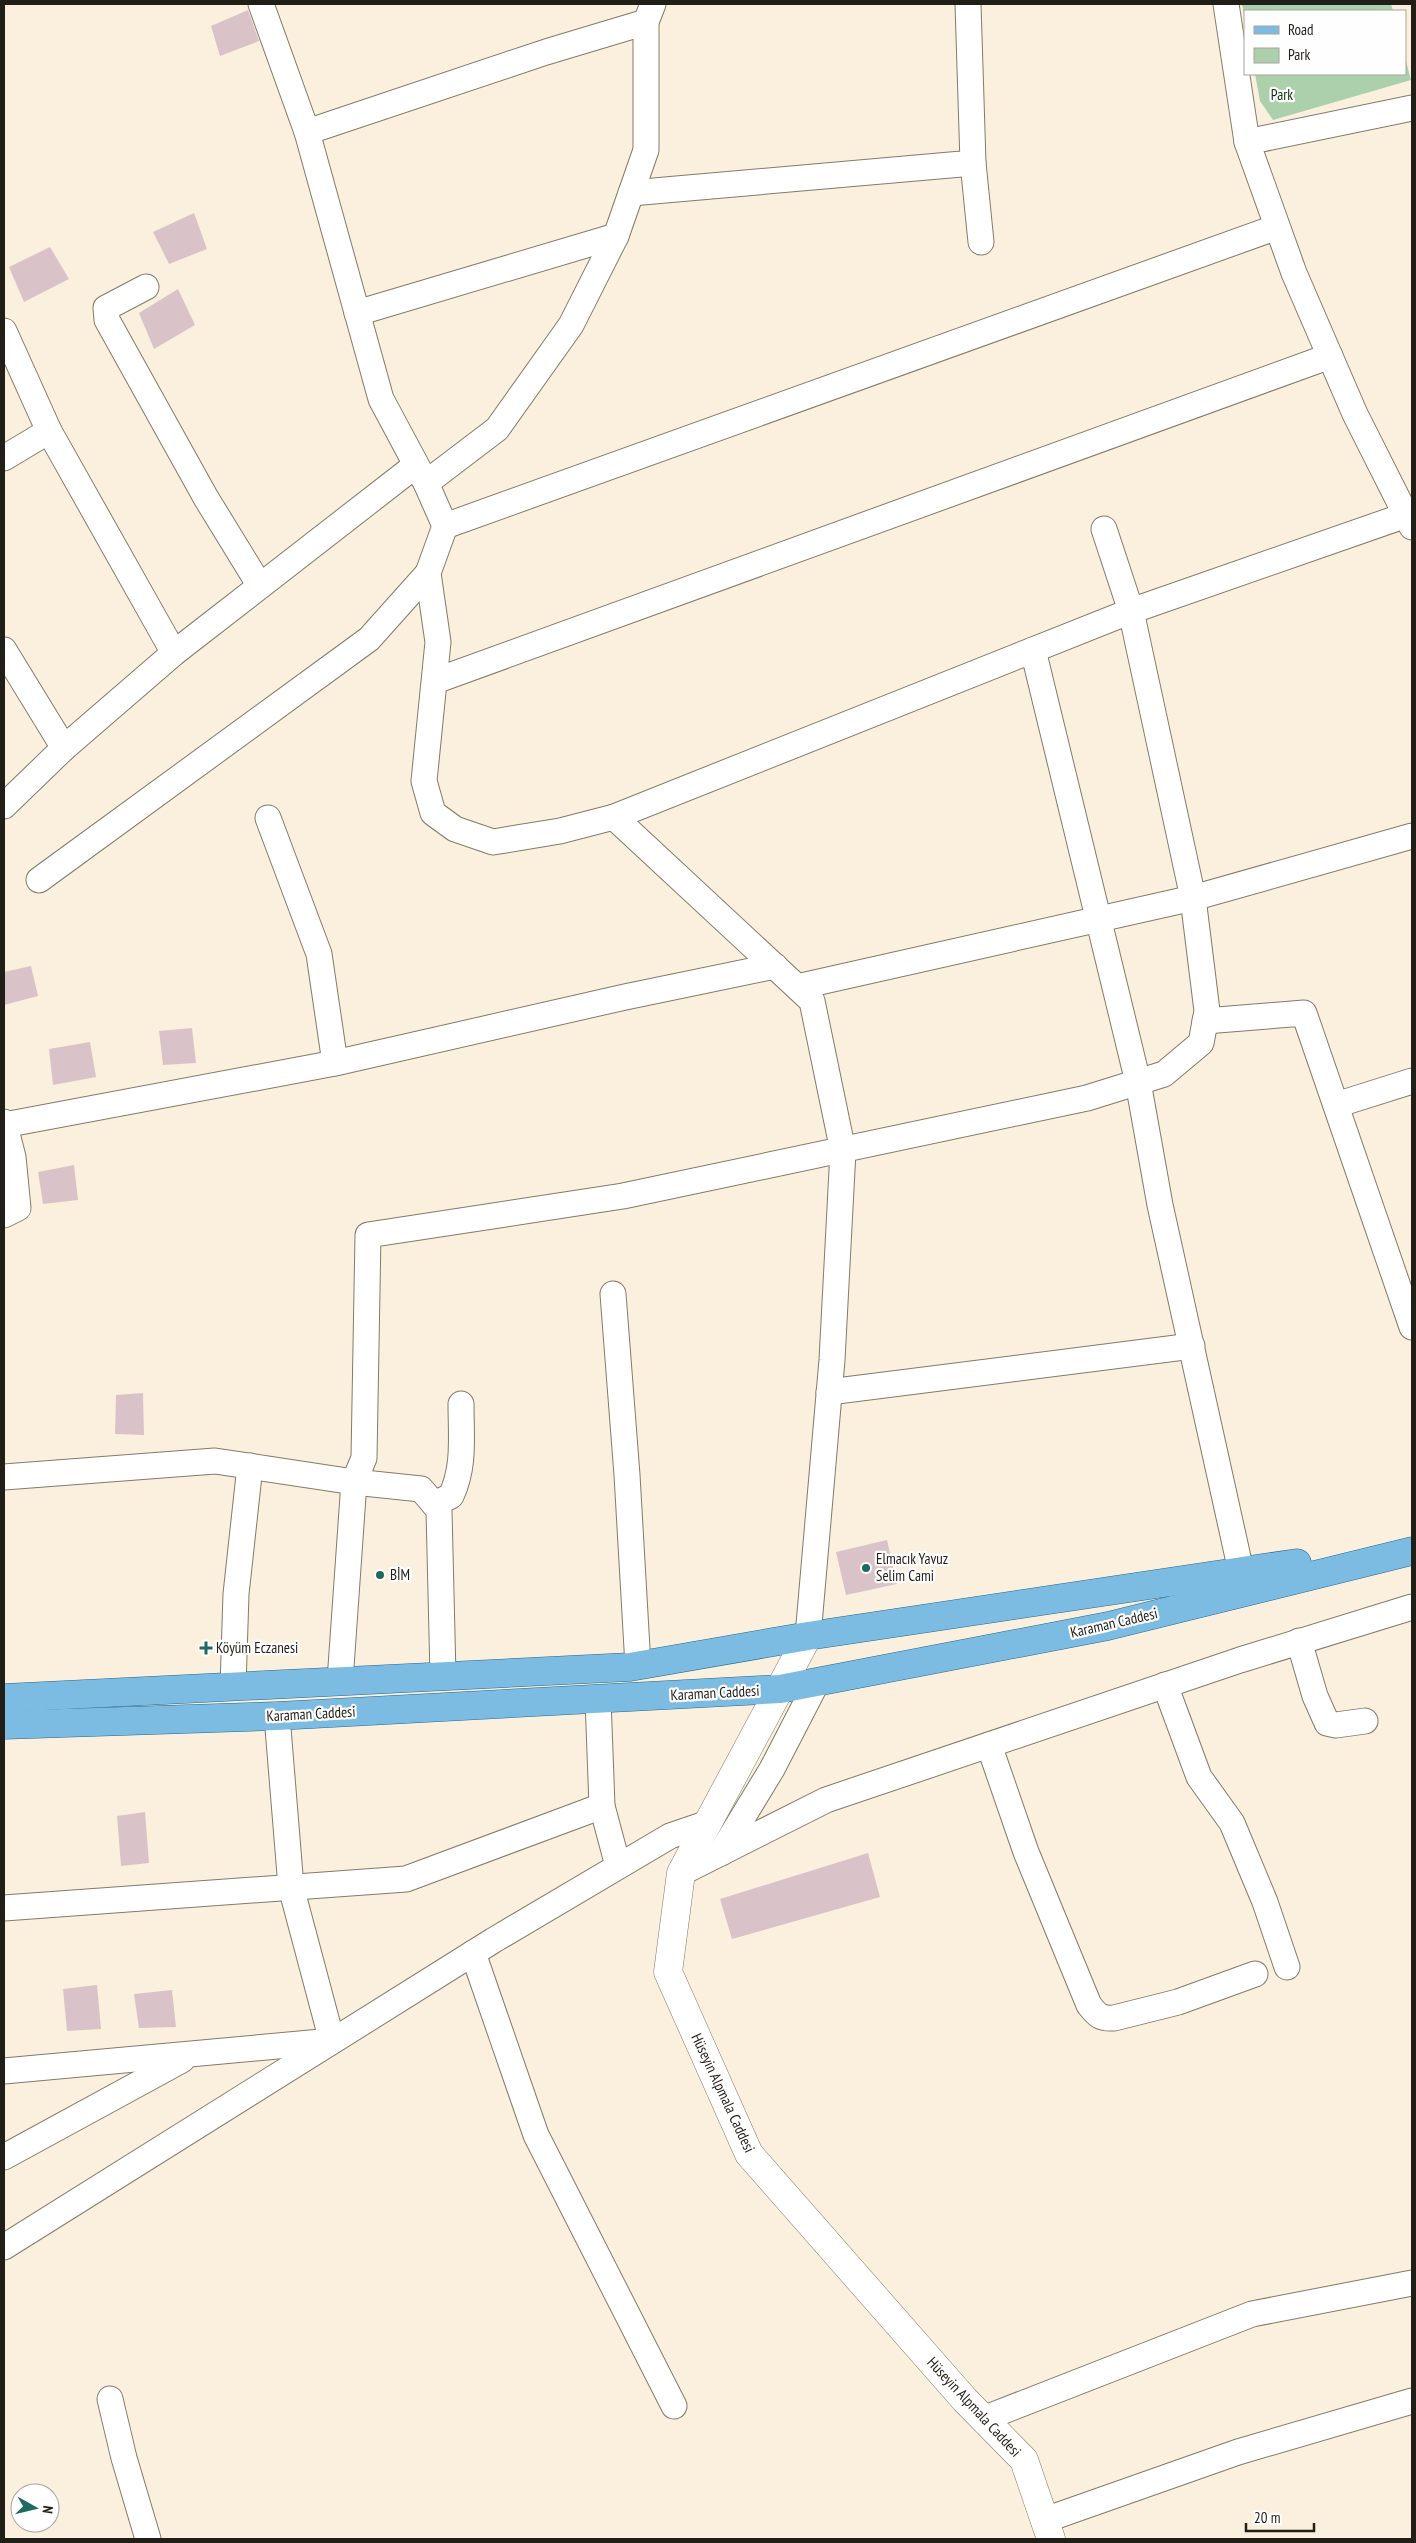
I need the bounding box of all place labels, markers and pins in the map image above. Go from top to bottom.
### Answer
place label: Elmacık Yavuz Selim Cami [876,1549,948,1585]
marker: Elmacık Yavuz Selim Cami [860,1562,872,1574]
place label: BİM [390,1565,410,1584]
marker: BİM [374,1569,386,1581]
place label: Köyüm Eczanesi [216,1638,298,1657]
marker: Köyüm Eczanesi [200,1642,212,1654]

